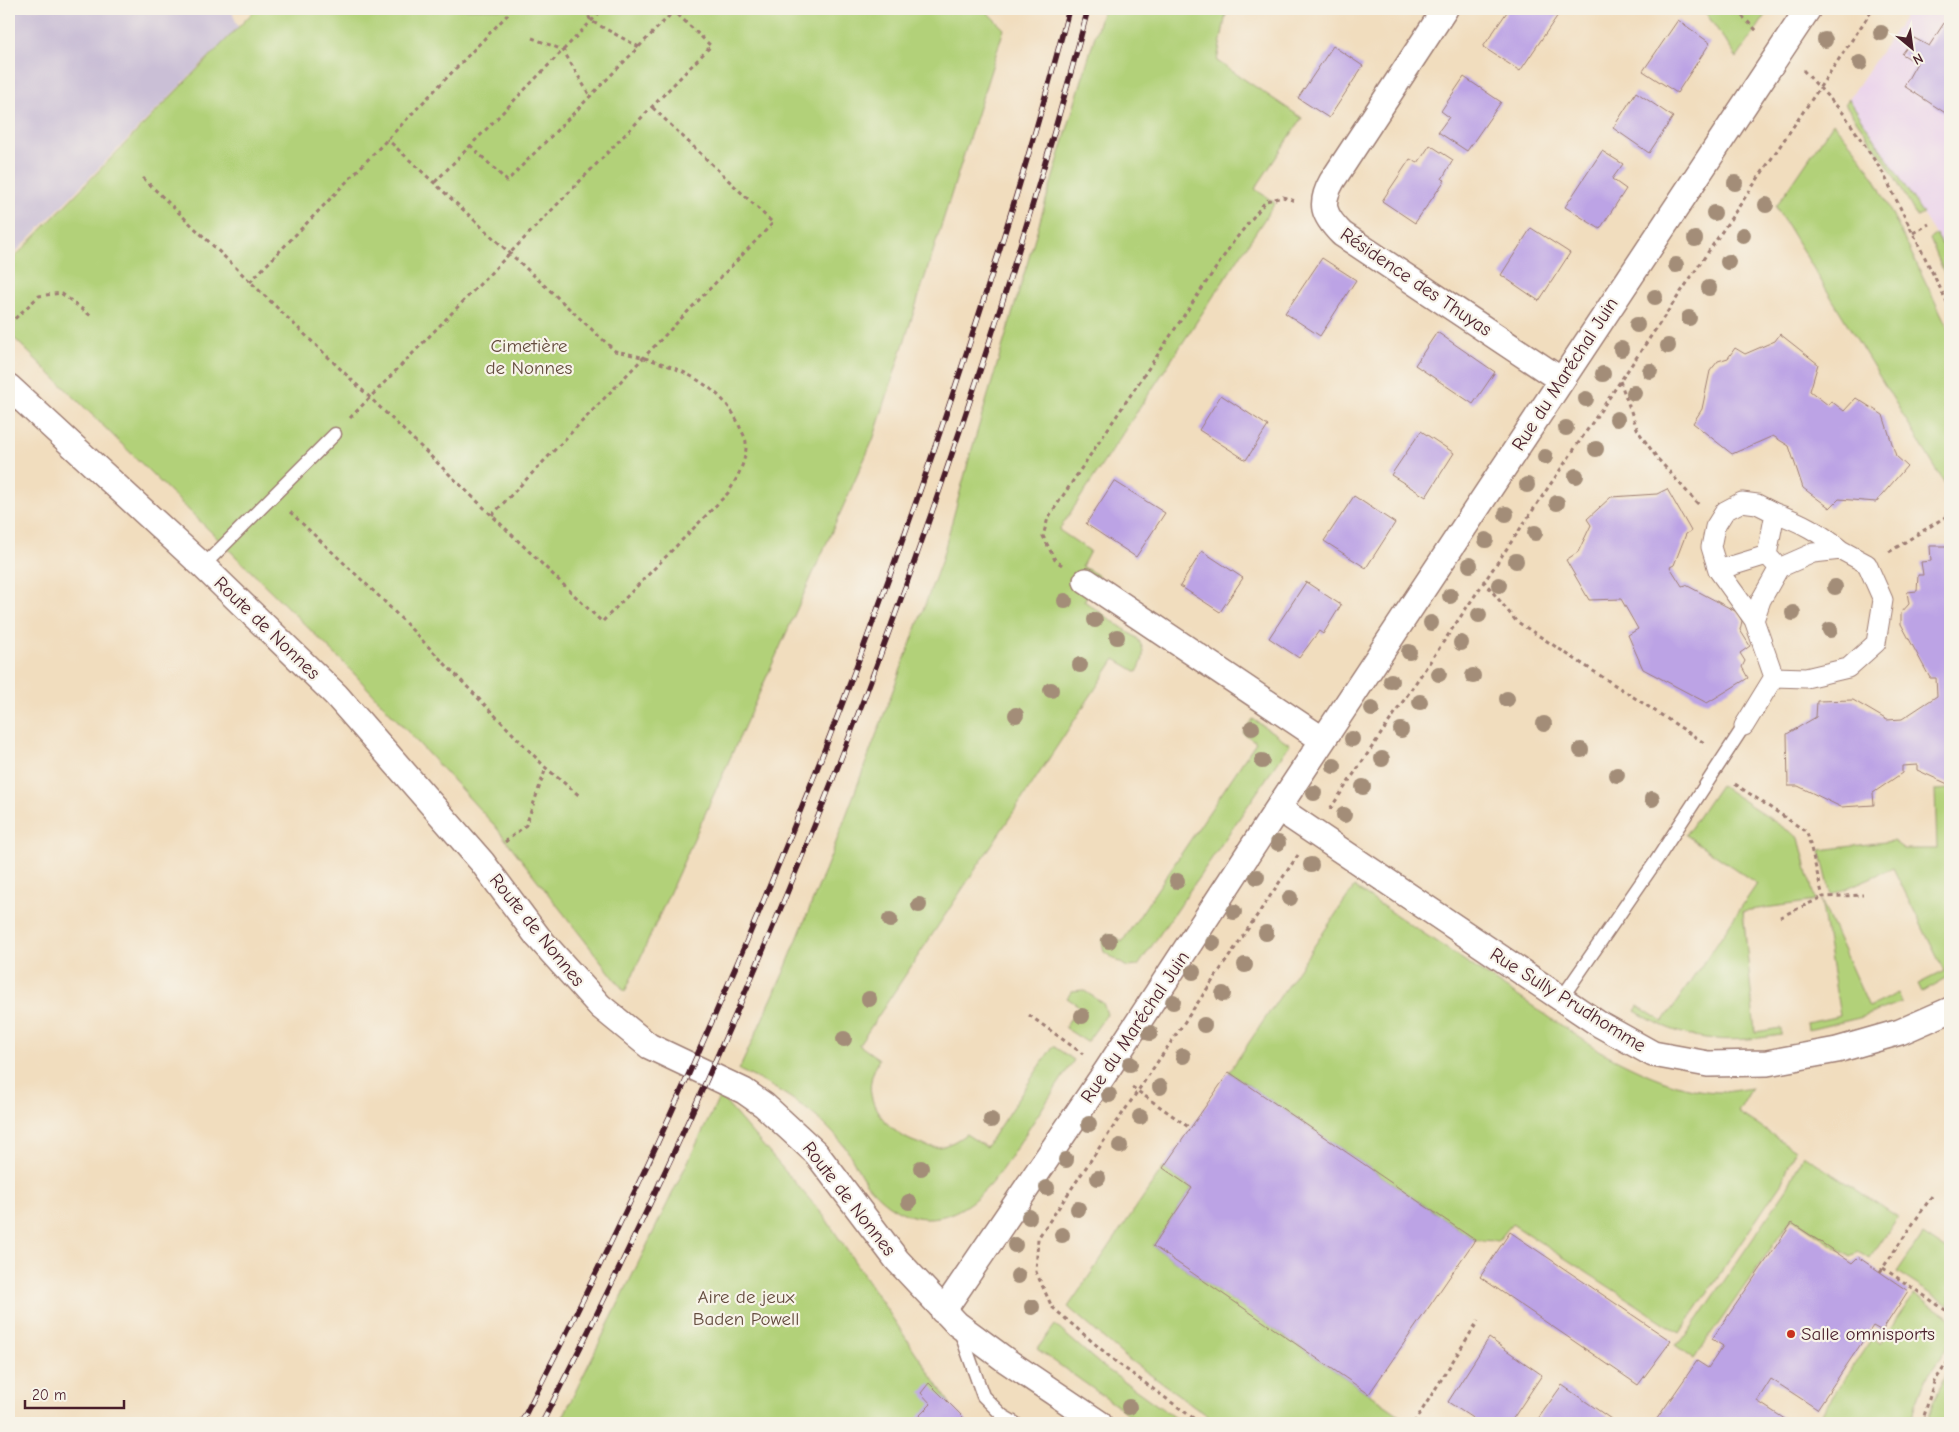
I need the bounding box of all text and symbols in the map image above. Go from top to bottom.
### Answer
north arrow [1886,22,1936,72]
text: N [1910,49,1926,69]
street label: Résidence des Thuyas [1336,223,1496,341]
street label: Rue du Maréchal Juin [1507,293,1623,455]
park label: Cimetière de Nonnes [486,335,573,379]
street label: Route de Nonnes [210,572,325,684]
street label: Route de Nonnes [485,869,589,991]
street label: Rue Sully Prudhomme [1486,943,1650,1057]
street label: Rue du Maréchal Juin [1076,947,1194,1107]
street label: Route de Nonnes [798,1138,900,1260]
park label: Aire de jeux Baden Powell [693,1286,799,1330]
place label: Salle omnisports [1801,1323,1935,1345]
marker: Salle omnisports [1785,1328,1797,1340]
scale bar [25,1377,124,1409]
text: 20 m [32,1386,66,1404]

